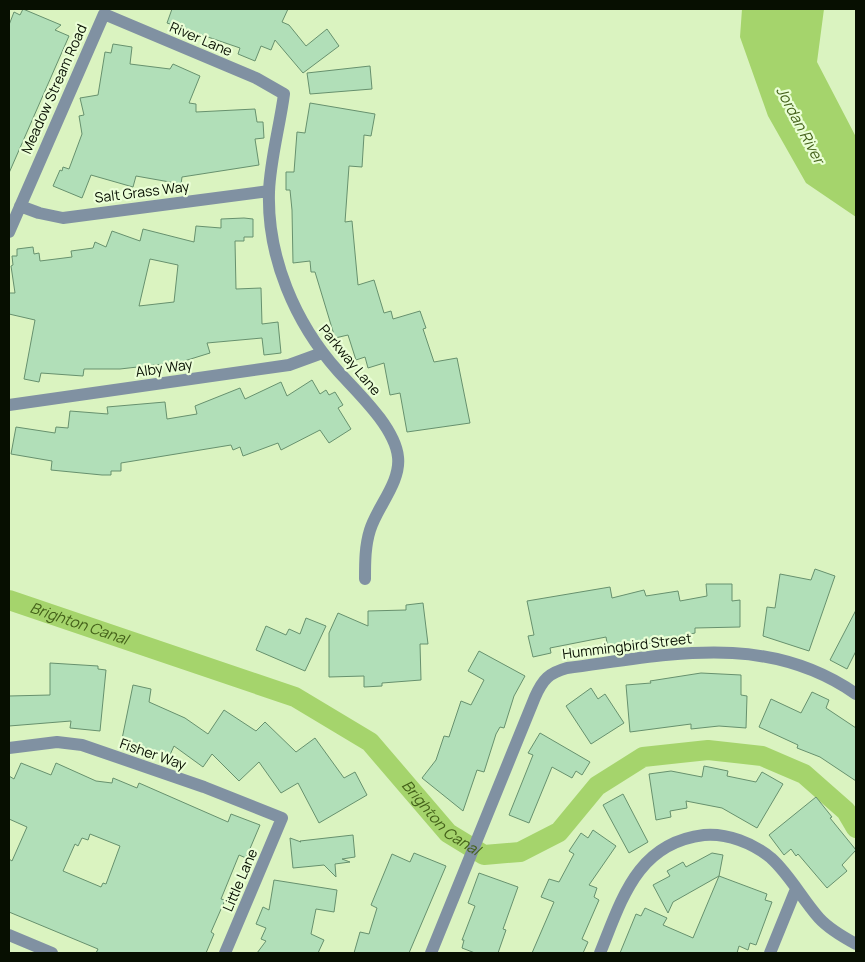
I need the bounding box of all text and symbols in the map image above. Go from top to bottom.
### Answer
street label: River Lane [167,17,235,60]
street label: Meadow Stream Road [16,21,91,157]
water label: Jordan River [771,82,831,169]
street label: Salt Grass Way [94,176,191,207]
street label: Parkway Lane [315,320,386,399]
street label: Alby Way [134,354,194,381]
water label: Brighton Canal [27,597,133,650]
street label: Hummingbird Street [561,628,693,663]
street label: Fisher Way [117,733,190,774]
water label: Brighton Canal [397,775,486,862]
street label: Little Lane [218,846,261,914]

